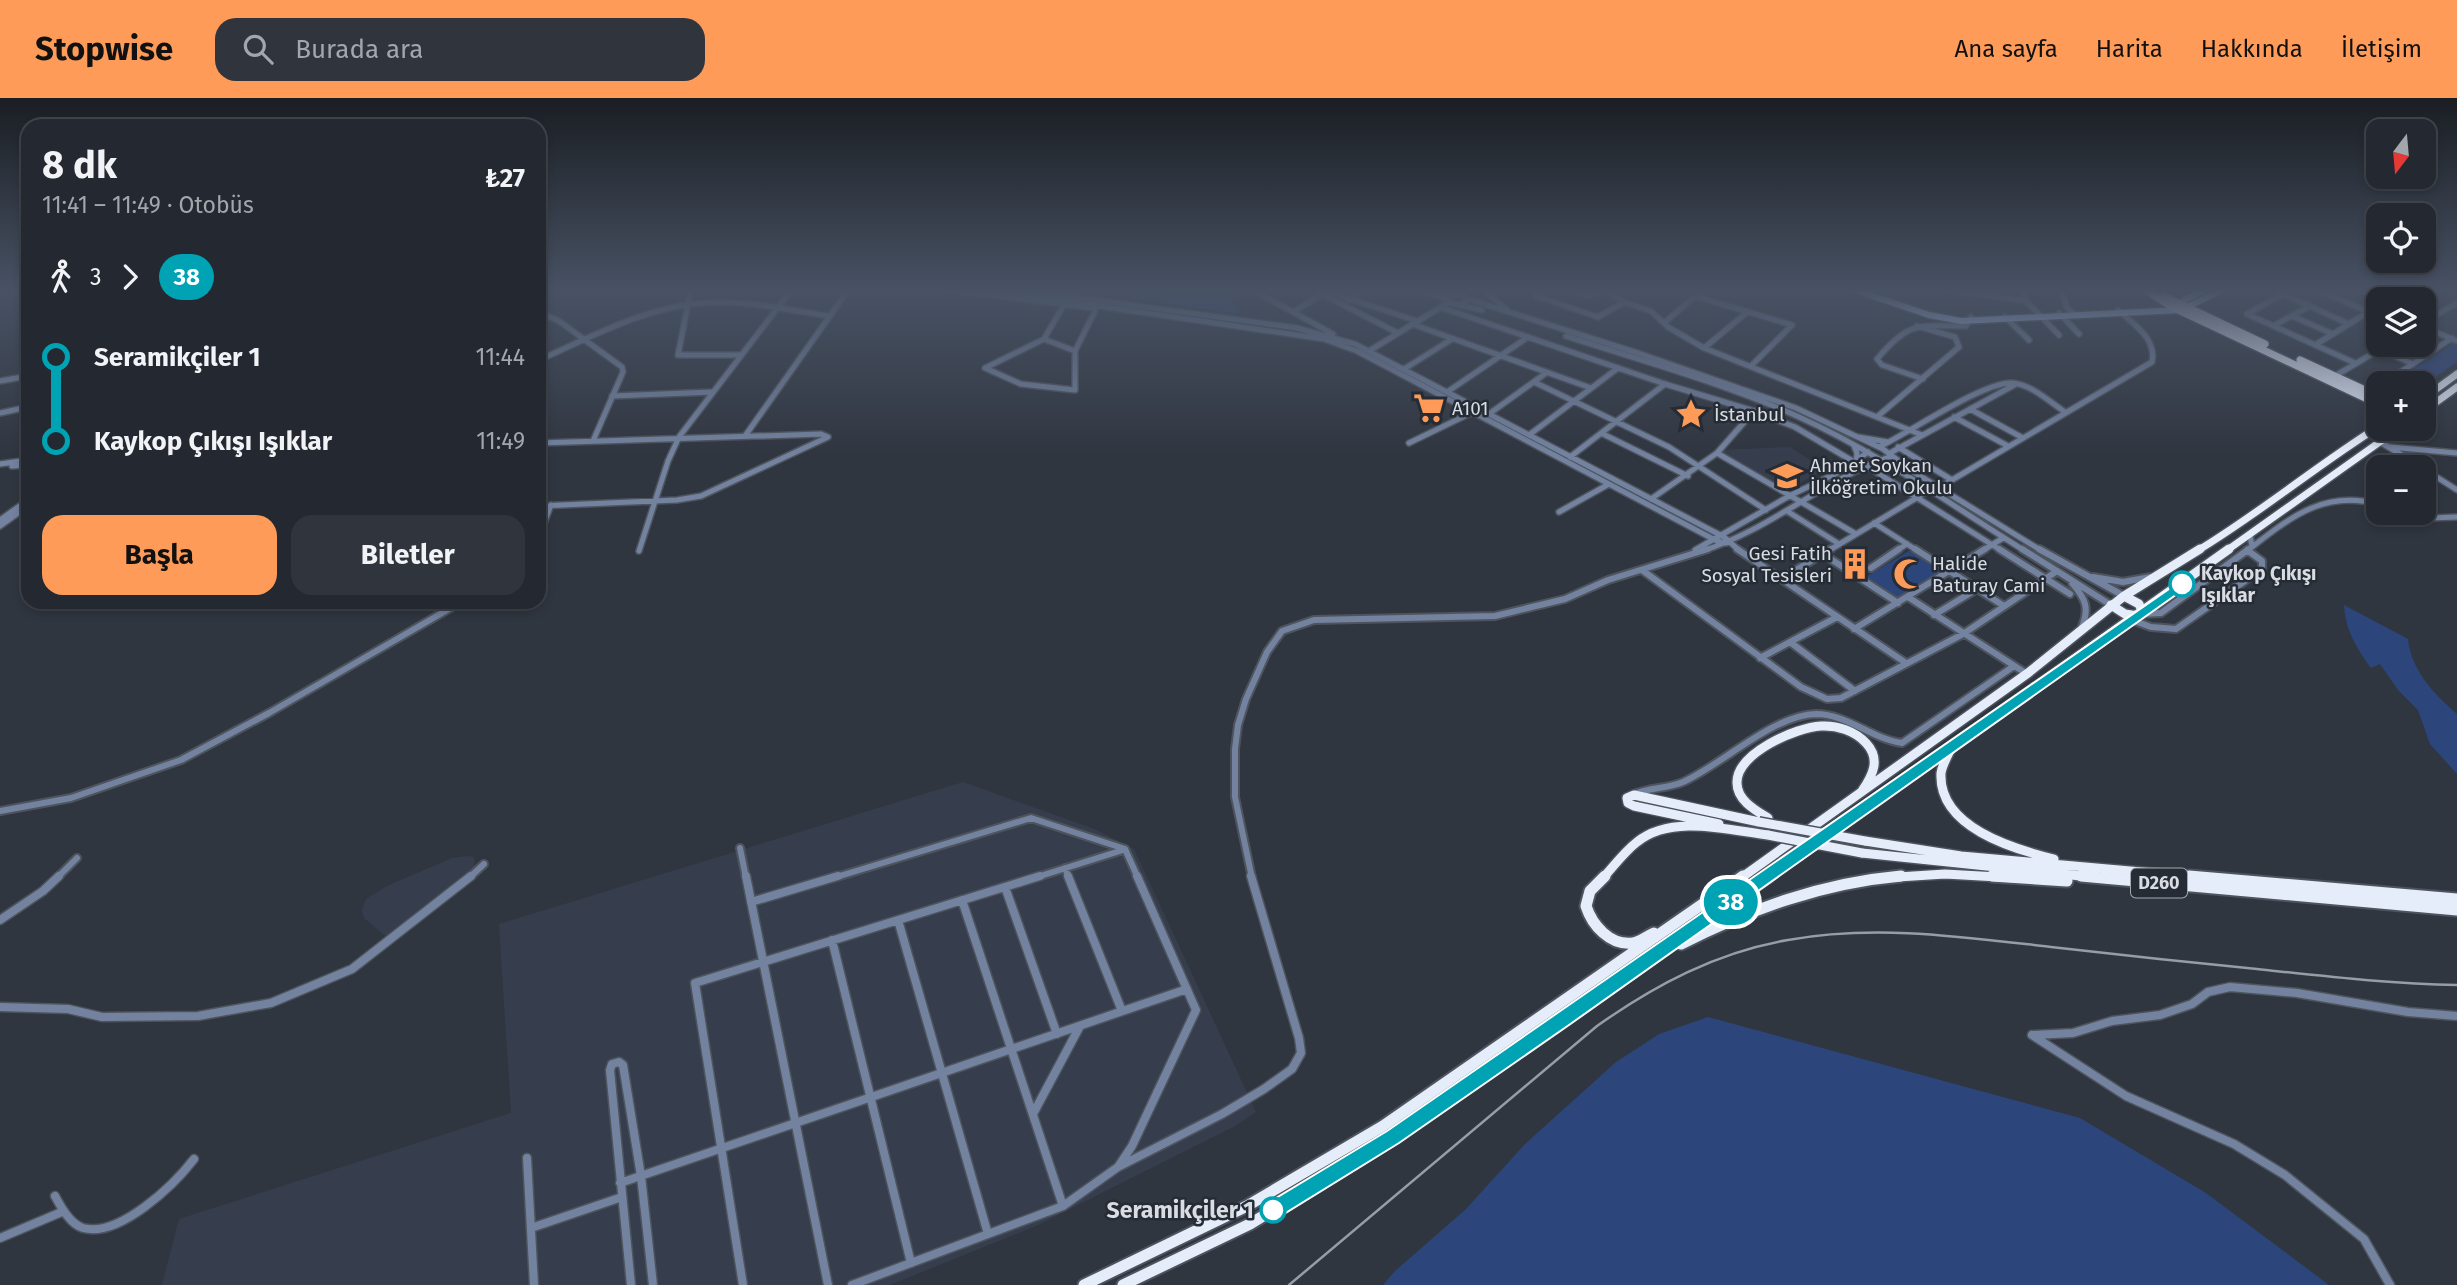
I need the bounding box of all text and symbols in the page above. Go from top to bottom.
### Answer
search box [215,18,705,81]
text: Stopwise [35,29,173,69]
icon: search [239,30,277,68]
text: Burada ara [295,34,423,65]
text: Ana sayfa [1954,35,2058,63]
text: Harita [2096,35,2163,63]
text: Hakkında [2201,35,2303,63]
text: İletişim [2341,35,2422,63]
north arrow [2366,119,2436,189]
map controls [2366,119,2436,525]
text: 8 dk [42,142,117,188]
text: ₺27 [485,163,525,194]
text: 11:41 – 11:49 · Otobüs [42,191,254,219]
button: locate [2366,203,2436,273]
icon: walk [42,258,80,296]
icon: forward [111,258,149,296]
text: 3 [90,263,101,291]
text: 38 [173,263,200,291]
button: layers [2366,287,2436,357]
text: Seramikçiler 1 [94,342,261,373]
text: 11:44 [476,343,525,371]
button: + [2366,371,2436,441]
supermarket icon: A101 [1412,391,1446,425]
place label: A101 [1452,397,1489,420]
place icon: İstanbul [1674,397,1708,431]
place label: İstanbul [1714,403,1785,426]
text: Kaykop Çıkışı Işıklar [94,426,332,457]
text: 11:49 [476,427,525,455]
place label: Ahmet Soykan İlköğretim Okulu [1810,454,1953,499]
button: − [2366,455,2436,525]
school or university icon: Ahmet Soykan İlköğretim Okulu [1770,459,1804,493]
button: Başla [42,515,277,595]
button: Biletler [291,515,525,595]
place label: Gesi Fatih Sosyal Tesisleri [1701,542,1832,587]
building icon: Gesi Fatih Sosyal Tesisleri [1838,547,1872,581]
place label: Halide Baturay Cami [1932,552,2045,597]
mosque icon: Halide Baturay Cami [1892,557,1926,591]
place label: Kaykop Çıkışı Işıklar [2201,562,2316,607]
marker: Kaykop Çıkışı Işıklar [2169,571,2195,597]
road number: D260 [2131,868,2187,898]
line badge: 38 [1700,879,1762,925]
text: 38 [1718,888,1744,916]
place label: Seramikçiler 1 [1107,1196,1254,1225]
marker: Seramikçiler 1 [1260,1197,1286,1223]

